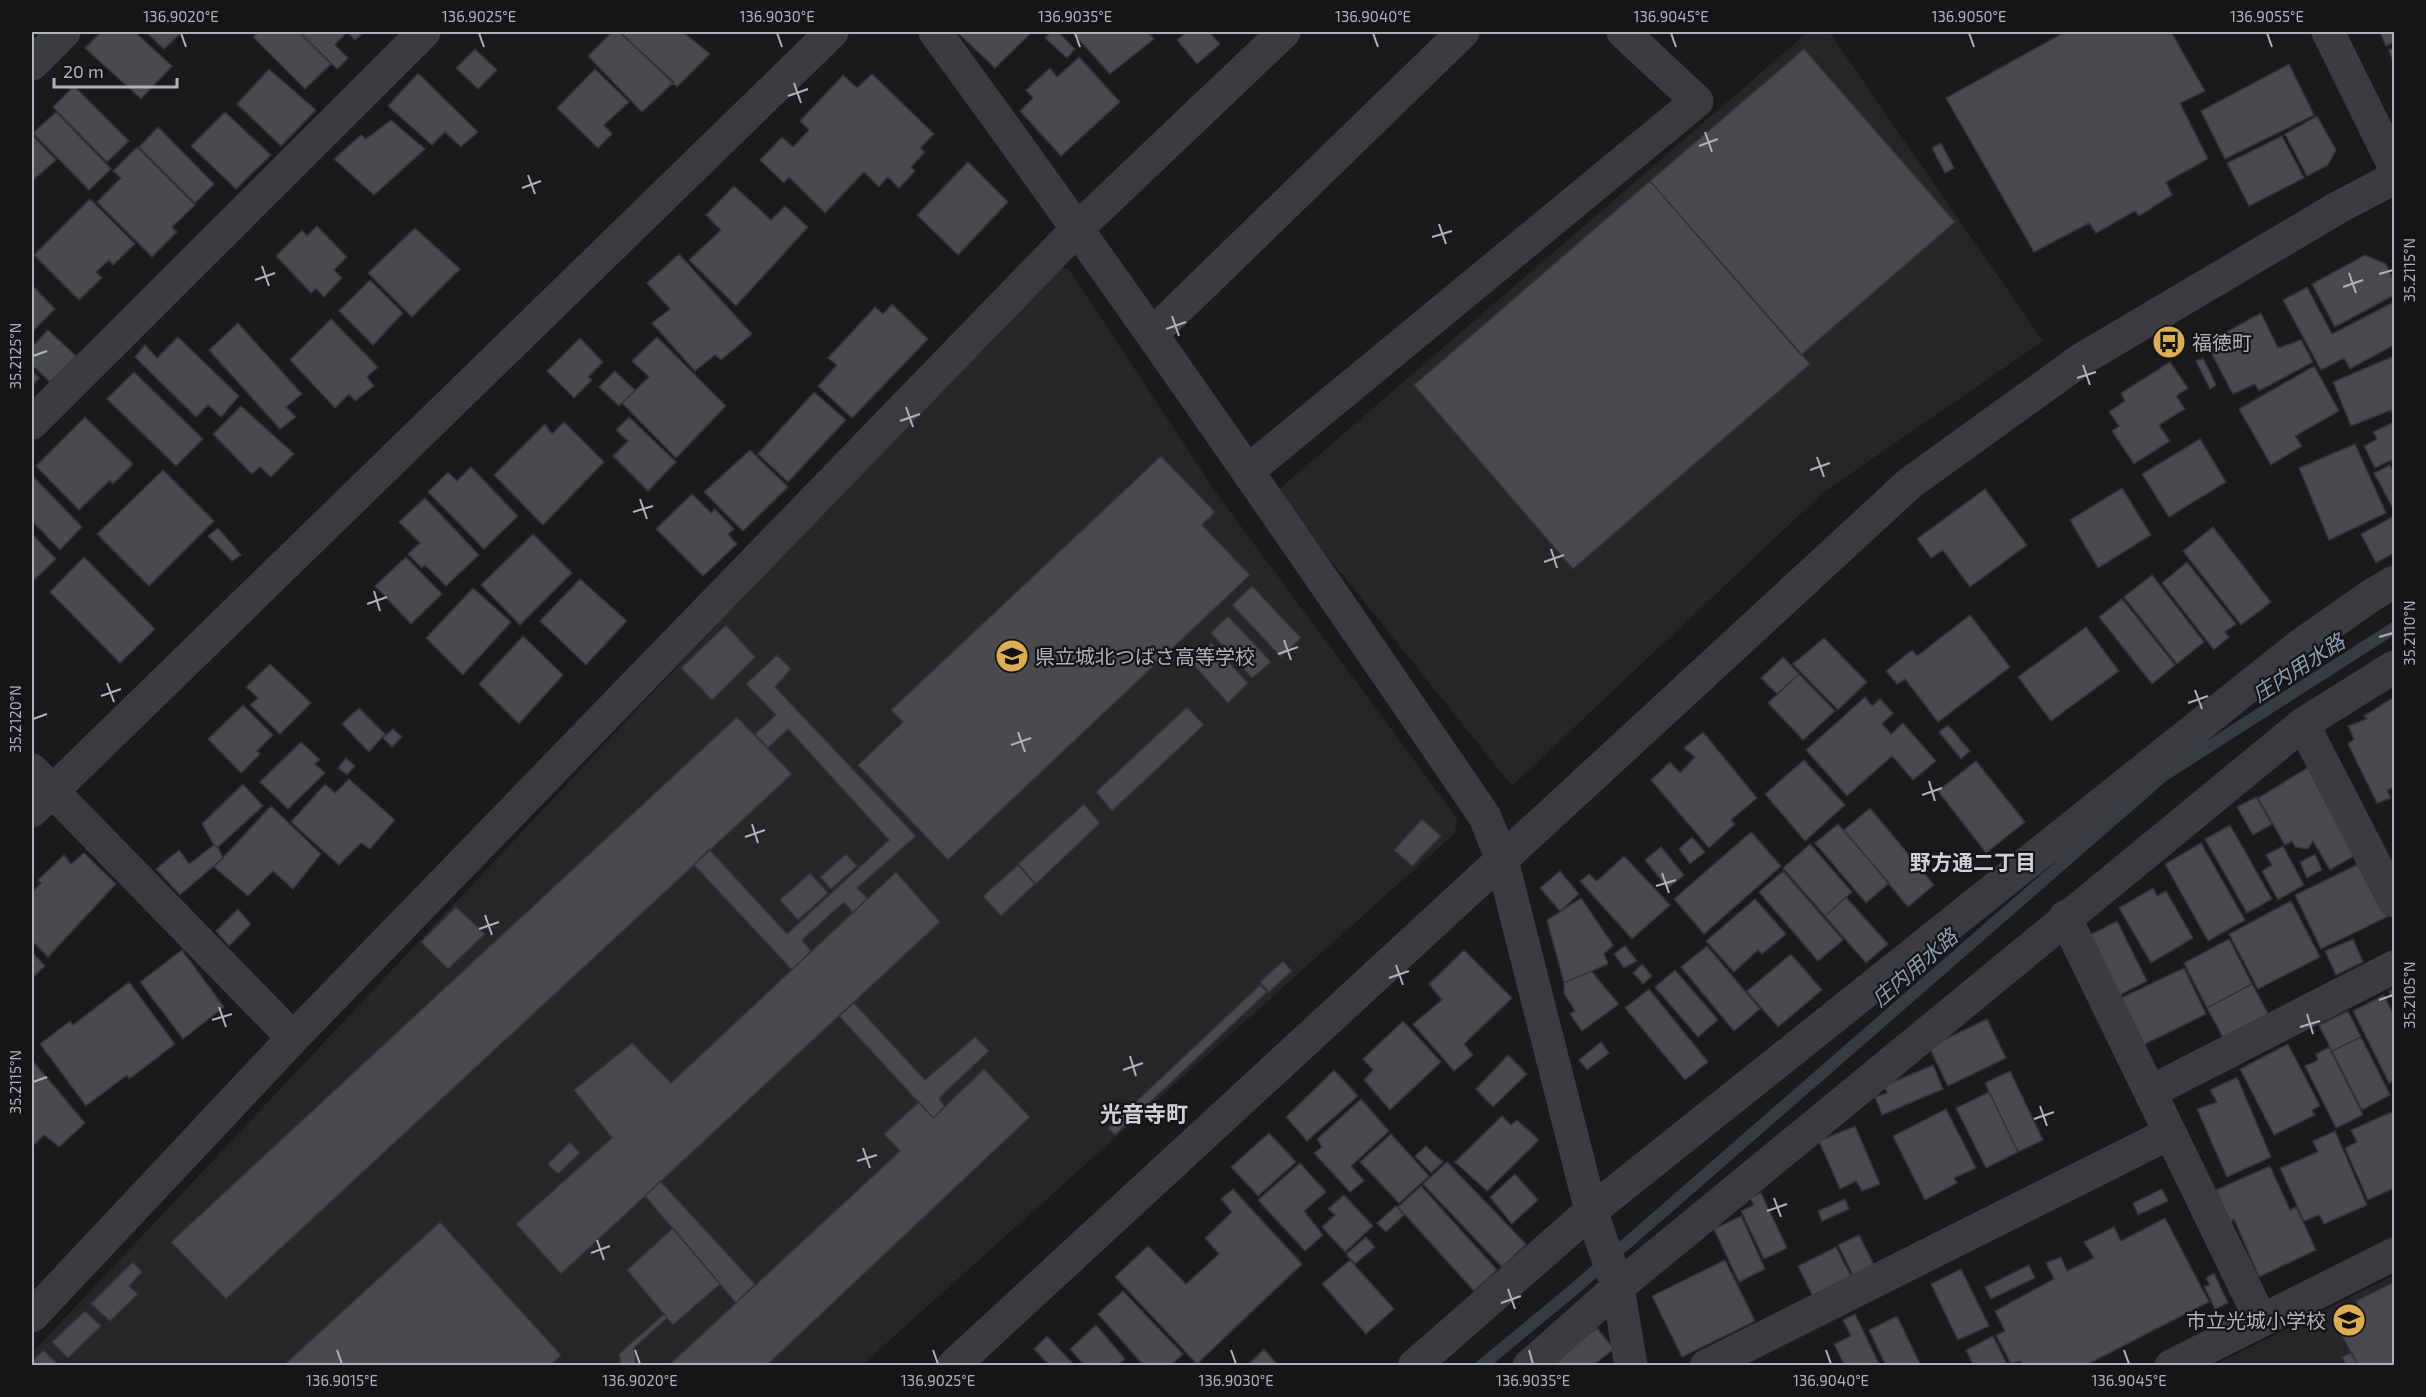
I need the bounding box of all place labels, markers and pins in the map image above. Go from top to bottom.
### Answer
bus stop icon: 福徳町 [2151,324,2187,360]
place label: 福徳町 [2192,330,2252,354]
school or university icon: 県立城北つばさ高等学校 [994,638,1030,674]
place label: 県立城北つばさ高等学校 [1035,644,1255,668]
school or university icon: 市立光城小学校 [2331,1302,2367,1338]
place label: 市立光城小学校 [2186,1308,2326,1332]

